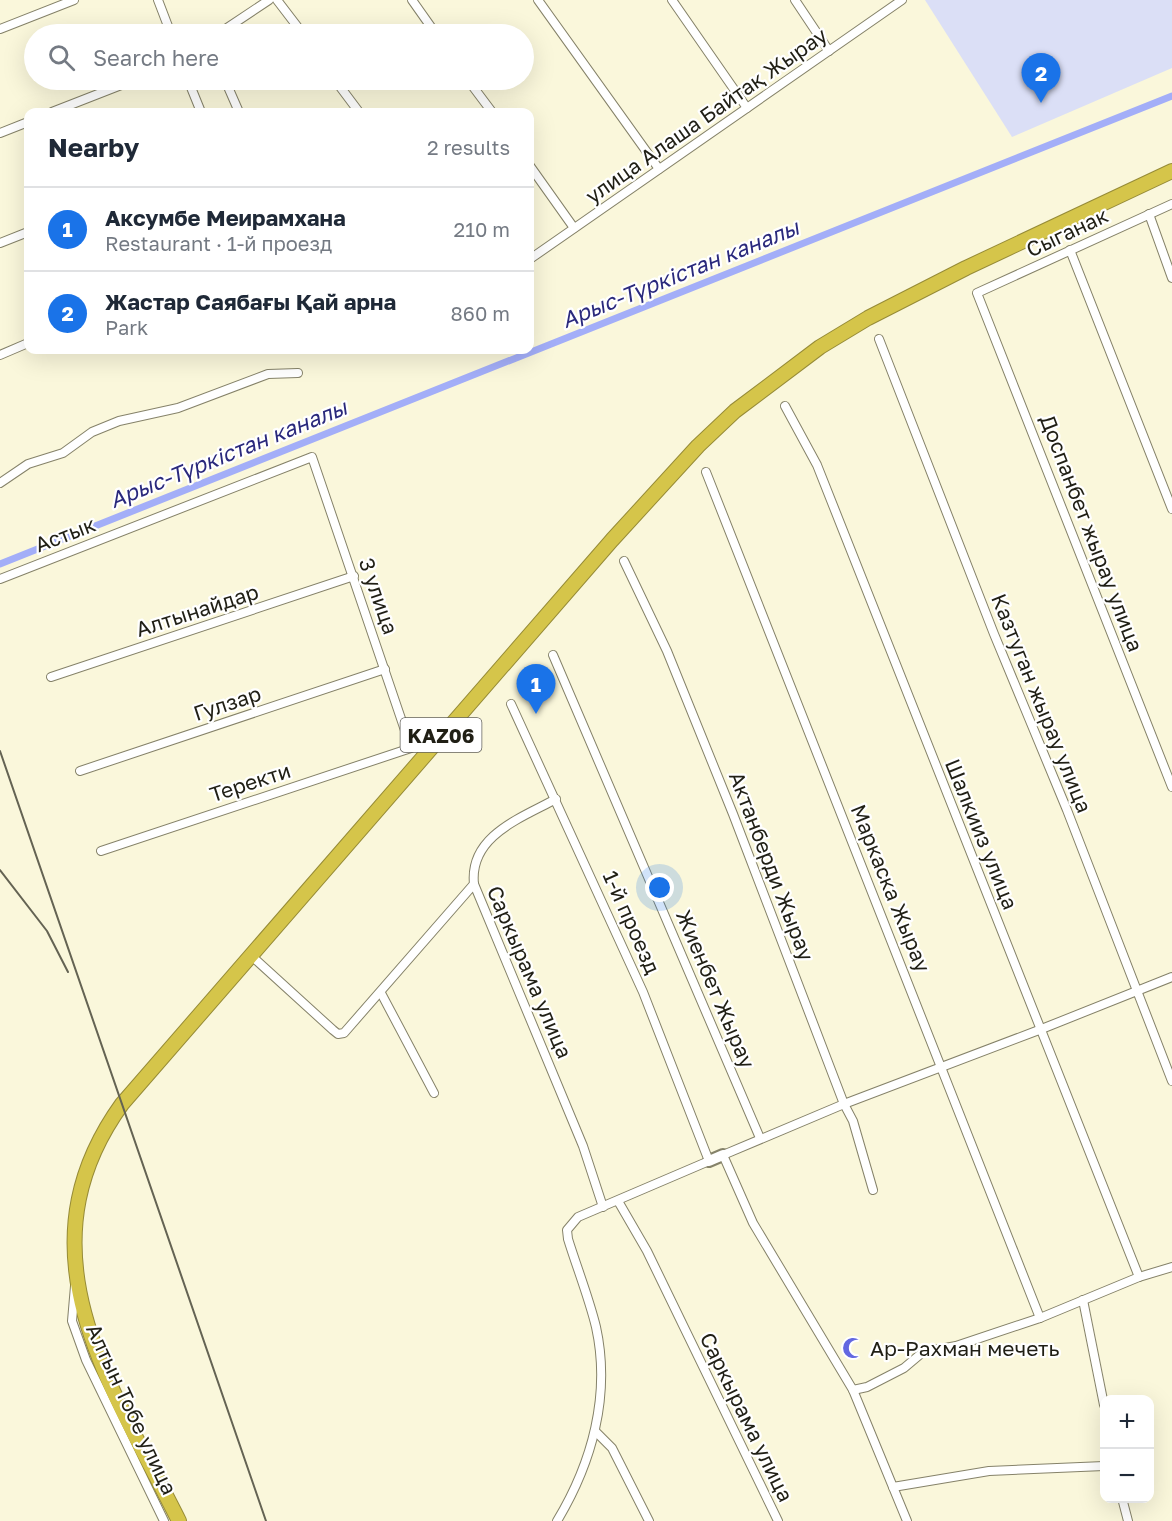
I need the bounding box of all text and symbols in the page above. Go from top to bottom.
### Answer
street label: улица Алаша Байтақ Жырау [580,21,832,209]
search box [24,24,534,90]
icon: search [45,41,78,74]
text: Search here [93,44,219,71]
pin: 2 [1022,54,1060,103]
text: Nearby [48,132,139,163]
text: 2 results [427,135,510,159]
street label: Сыганак [1022,202,1112,262]
text: Аксумбе Меирамхана [105,204,346,231]
water label: Арыс-Түркістан каналы [557,213,804,334]
text: 1 [62,217,73,241]
text: 210 m [454,217,510,241]
text: Restaurant · 1-й проезд [105,231,332,255]
text: Жастар Саябағы Қай арна [105,288,396,315]
text: 2 [61,301,74,325]
text: 860 m [451,301,510,325]
text: Park [105,315,148,339]
water label: Арыс-Түркістан каналы [105,393,352,514]
street label: Доспанбет жырау улица [1035,411,1149,655]
street label: Астык [31,511,99,557]
street label: 3 улица [354,554,404,638]
street label: Алтынайдар [132,578,262,642]
street label: Казтуган жырау улица [986,590,1098,816]
pin: 1 [516,664,556,714]
street label: Гулзар [190,680,264,726]
road number: KАZ06 [400,718,482,752]
street label: Шалкииз улица [940,755,1024,913]
street label: Теректи [206,757,294,807]
street label: Актанберди Жырау [724,768,820,964]
street label: Маркаска Жырау [845,800,937,976]
street label: 1-й проезд [598,866,666,978]
your location [645,873,674,902]
street label: Саркырама улица [482,882,578,1062]
street label: Жиенбет Жырау [671,906,761,1072]
street label: Алтын Тобе улица [81,1319,183,1499]
street label: Саркырама улица [695,1328,799,1506]
place label: Ар-Рахман мечеть [870,1335,1059,1361]
mosque icon: Ар-Рахман мечеть [841,1336,865,1360]
map controls [1100,1395,1154,1503]
button: + [1100,1395,1154,1449]
button: − [1100,1449,1154,1503]

